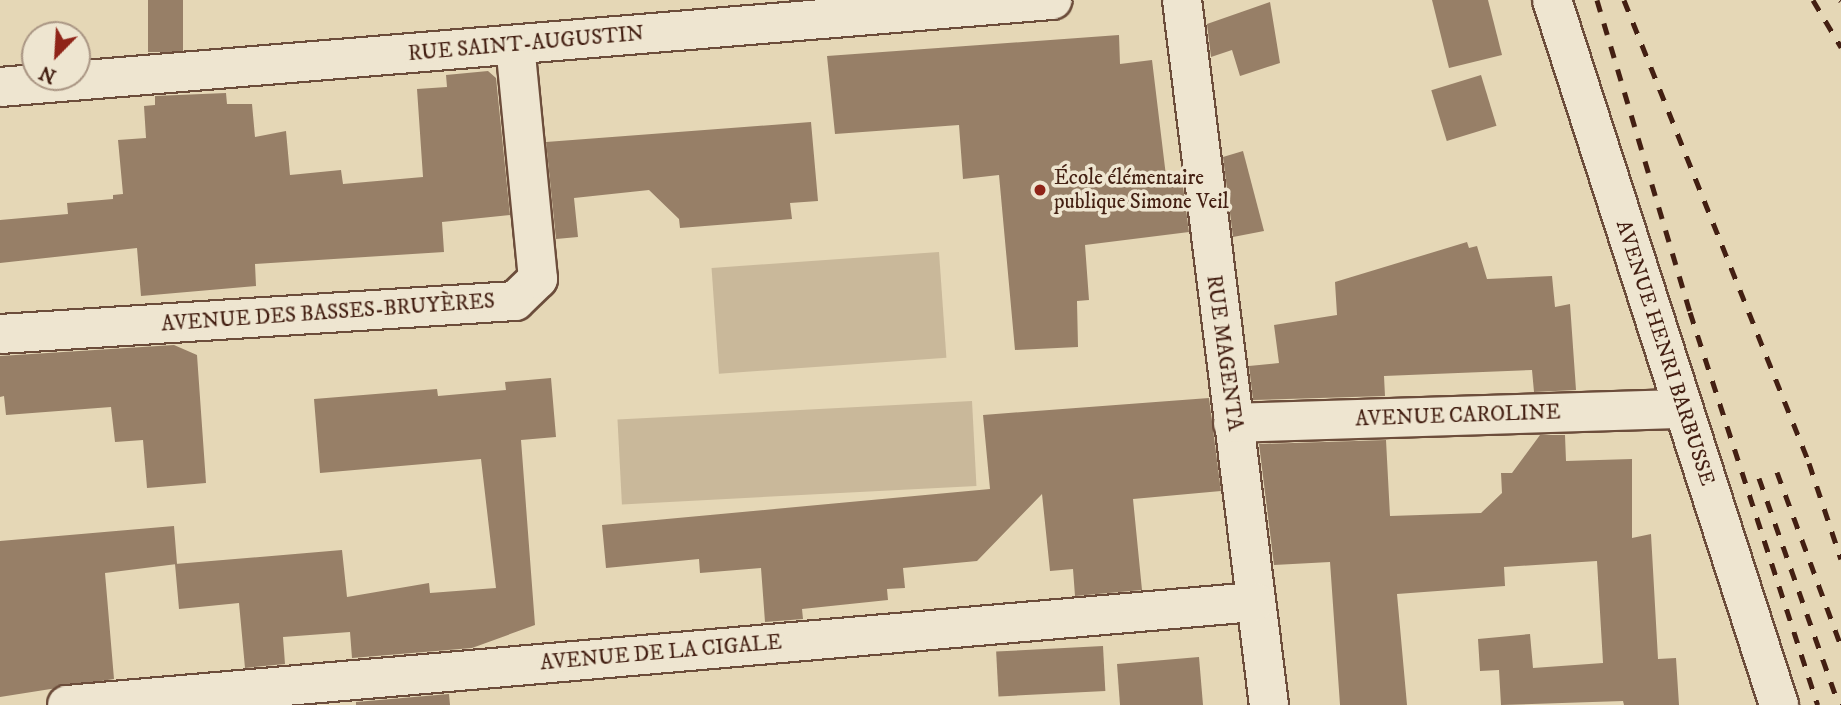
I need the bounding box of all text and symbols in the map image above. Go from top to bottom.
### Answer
north arrow [21,21,91,91]
street label: RUE SAINT-AUGUSTIN [407,21,645,67]
text: N [36,60,60,87]
place label: École élémentaire publique Simone Veil [1054,165,1229,215]
marker: École élémentaire publique Simone Veil [1032,182,1048,198]
street label: AVENUE HENRI BARBUSSE [1610,217,1720,489]
street label: RUE MAGENTA [1201,273,1247,433]
street label: AVENUE DES BASSES-BRUYÈRES [160,289,496,337]
street label: AVENUE CAROLINE [1355,400,1561,432]
street label: AVENUE DE LA CIGALE [539,630,783,676]

